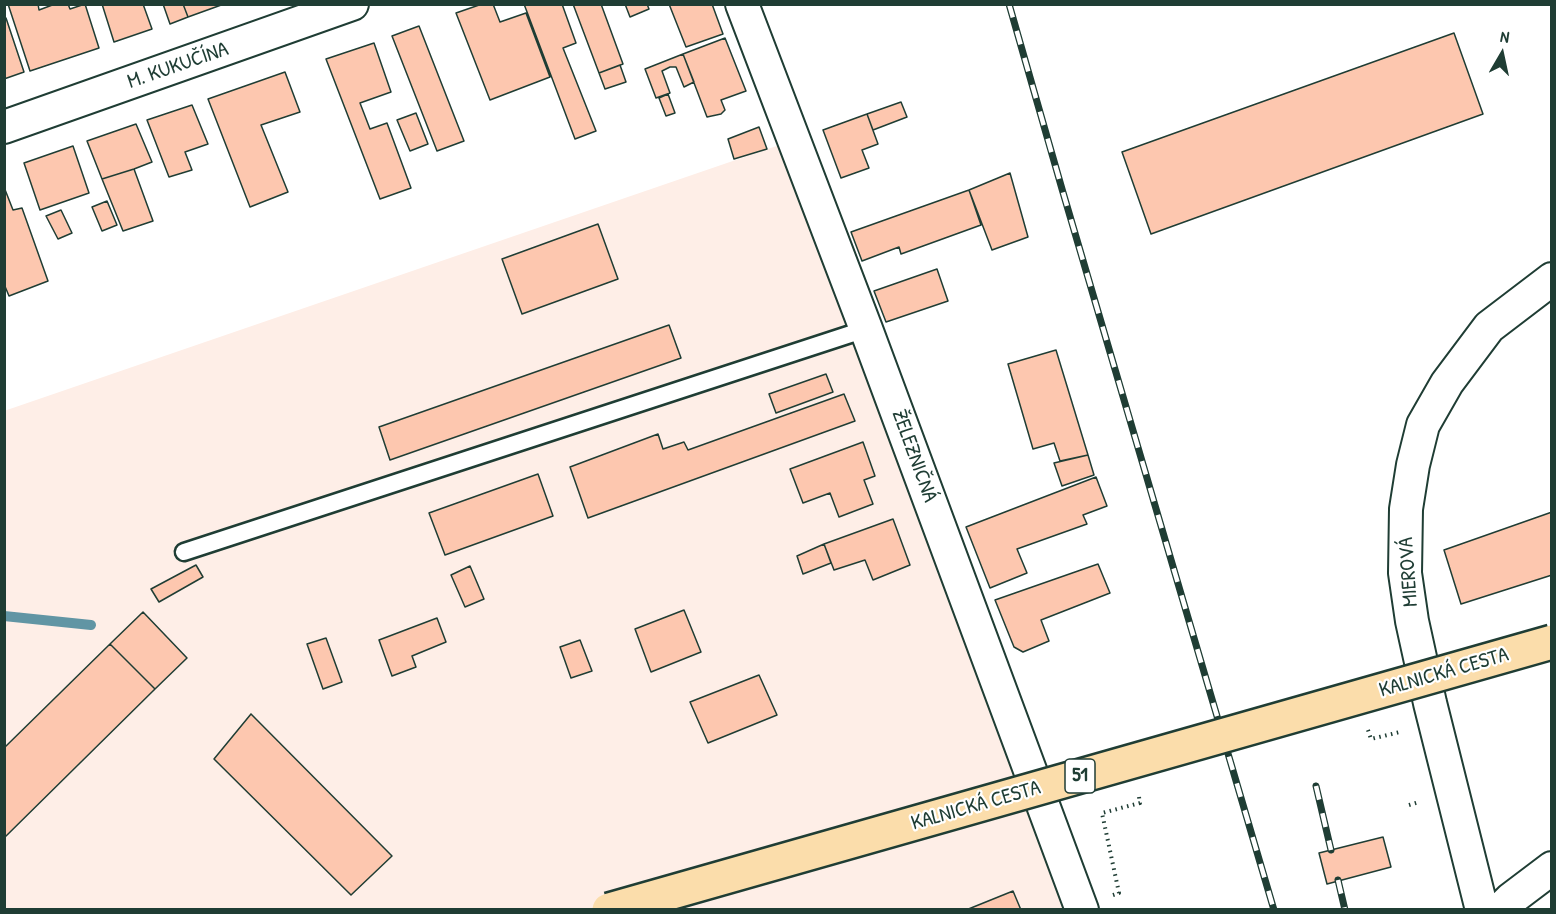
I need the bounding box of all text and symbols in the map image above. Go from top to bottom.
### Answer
north arrow [1472,24,1532,84]
text: N [1499,25,1511,48]
street label: M. KUKUČÍNA [124,37,232,95]
street label: ŽELEZNIČNÁ [886,406,942,506]
street label: MIEROVÁ [1394,536,1424,608]
street label: KALNICKÁ CESTA [1376,643,1512,703]
road number: 51 [1065,759,1095,793]
street label: KALNICKÁ CESTA [908,776,1044,836]

